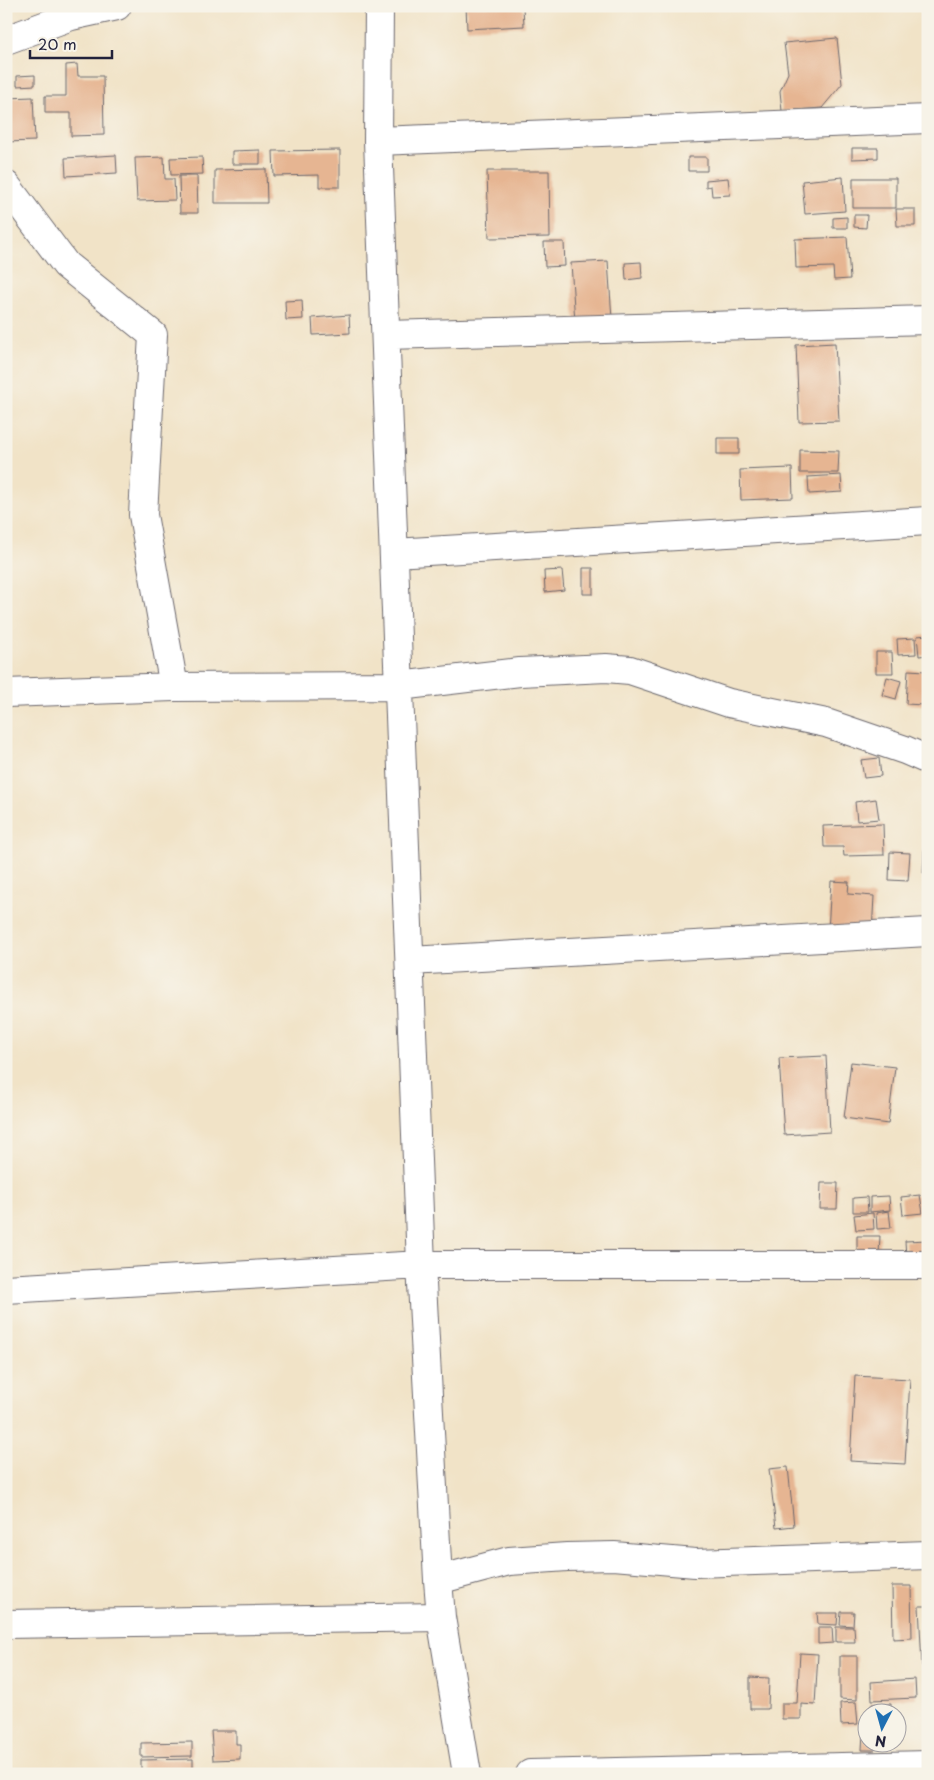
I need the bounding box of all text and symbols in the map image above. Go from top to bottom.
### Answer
scale bar [30,28,112,60]
text: 20 m [38,32,77,55]
north arrow [856,1702,906,1752]
text: N [874,1730,887,1752]

